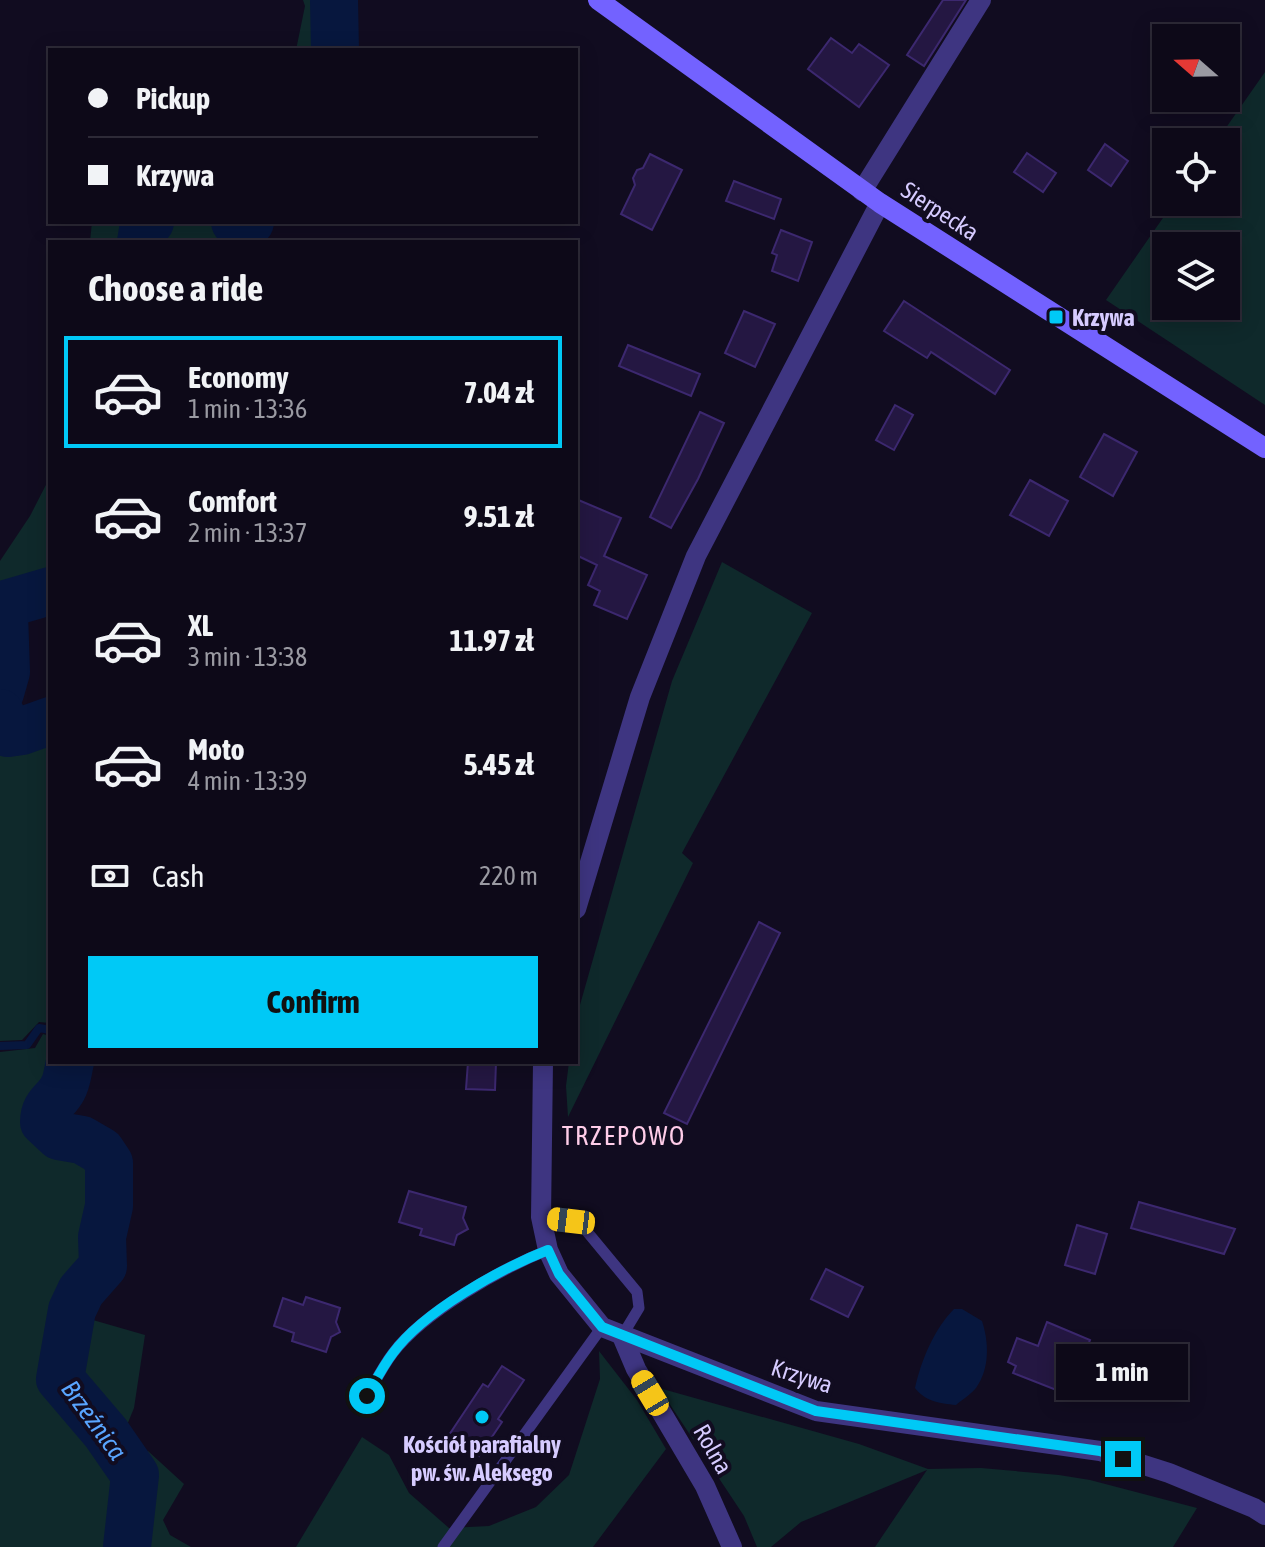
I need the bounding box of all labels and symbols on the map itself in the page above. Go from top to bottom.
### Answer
north arrow [1152,24,1240,112]
street label: Sierpecka [896,176,984,246]
place label: Krzywa [1072,304,1135,331]
marker: Krzywa [1047,308,1065,326]
district label: TRZEPOWO [562,1121,686,1151]
car [546,1206,596,1236]
callout: 1 min [1057,1343,1189,1399]
street label: Krzywa [768,1353,836,1399]
car [627,1366,673,1420]
water label: Brzeźnica [55,1375,133,1465]
route start [349,1378,385,1414]
marker: Kościół parafialny pw. św. Aleksego [473,1408,491,1426]
street label: Rolna [688,1420,738,1478]
place label: Kościół parafialny pw. św. Aleksego [403,1431,561,1486]
route end [1105,1441,1141,1477]

